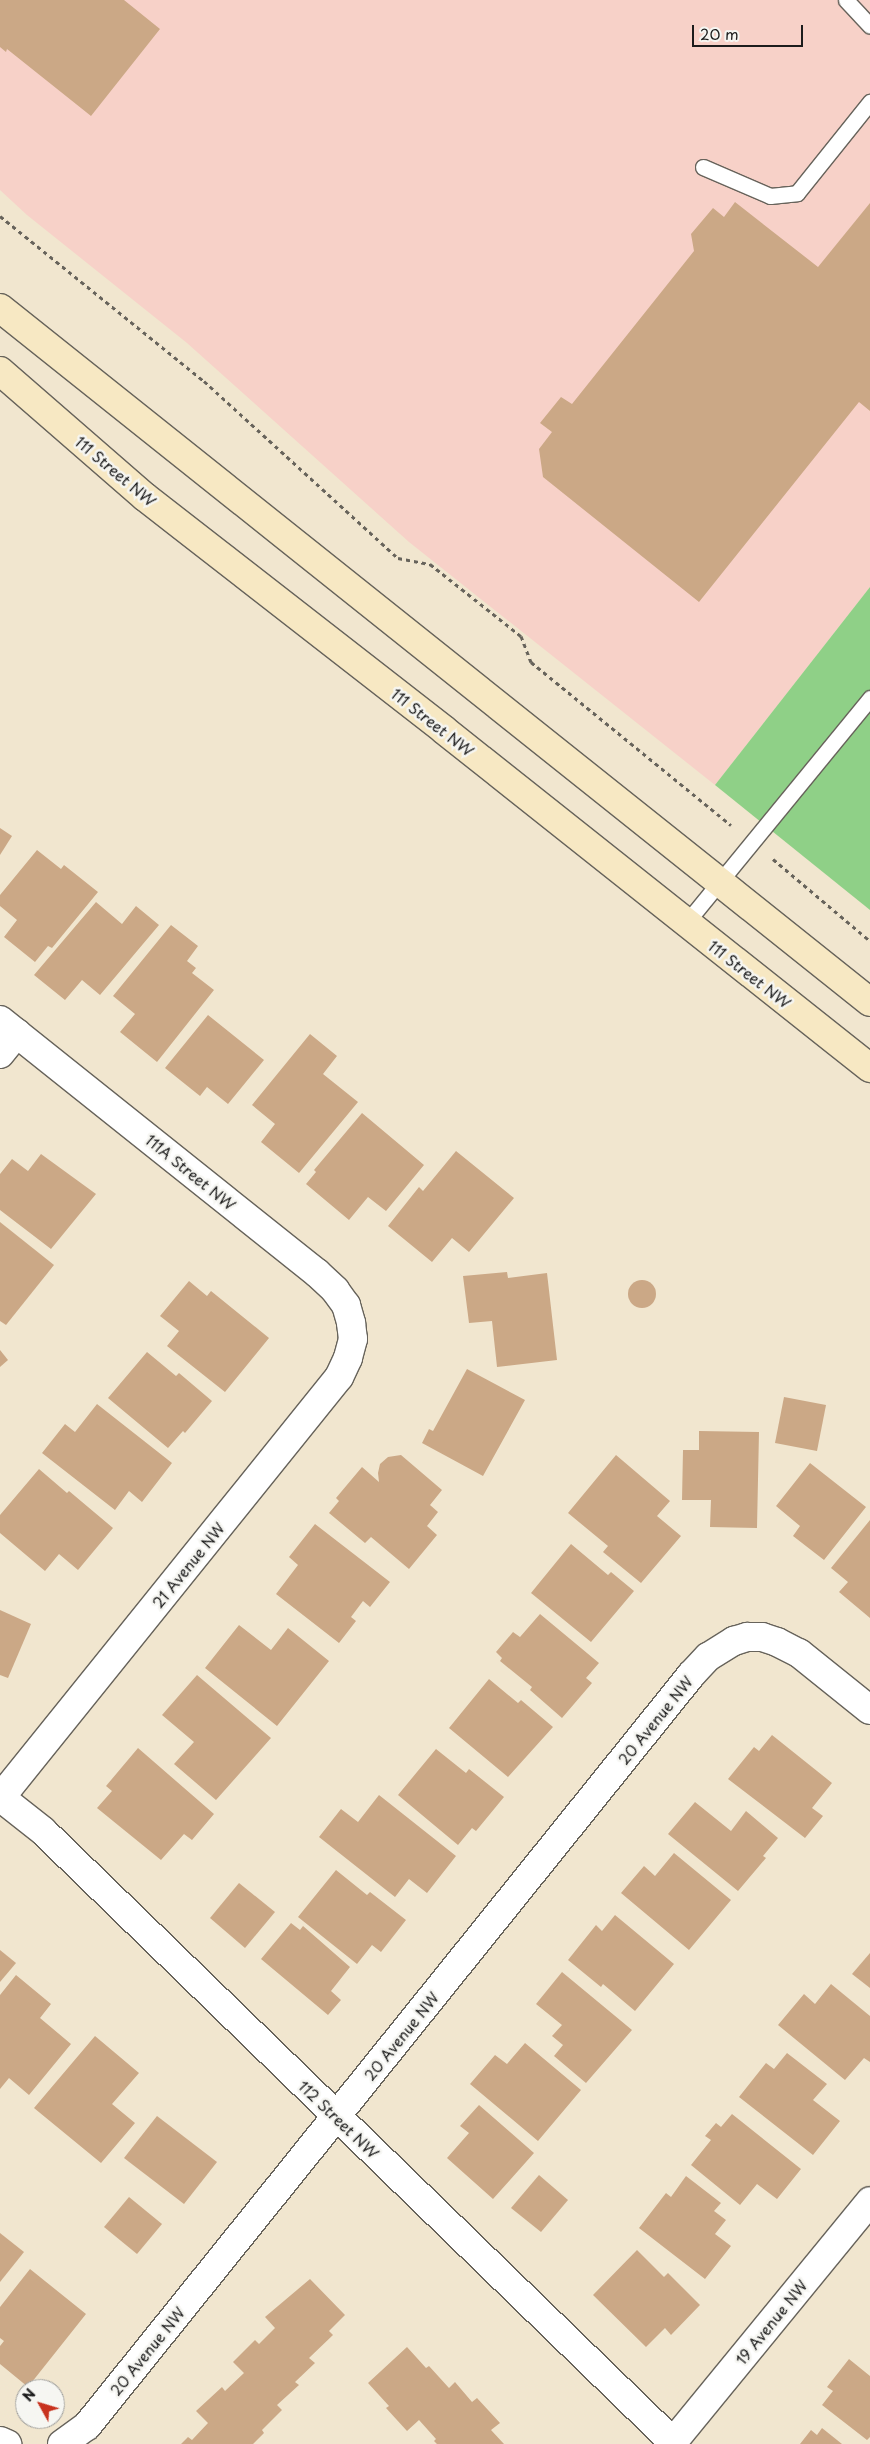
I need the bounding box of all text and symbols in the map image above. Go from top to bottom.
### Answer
scale bar [695,15,806,47]
text: 20 m [700,22,739,45]
street label: 111 Street NW [72,432,160,510]
street label: 111 Street NW [388,684,478,760]
street label: 111 Street NW [705,936,795,1012]
street label: 111A Street NW [142,1130,240,1214]
street label: 21 Avenue NW [148,1518,228,1612]
street label: 20 Avenue NW [613,1672,697,1768]
street label: 20 Avenue NW [359,1988,443,2084]
street label: 112 Street NW [295,2076,383,2162]
street label: 19 Avenue NW [731,2276,811,2368]
street label: 20 Avenue NW [105,2303,189,2399]
north arrow [15,2379,65,2429]
text: N [17,2384,40,2406]

